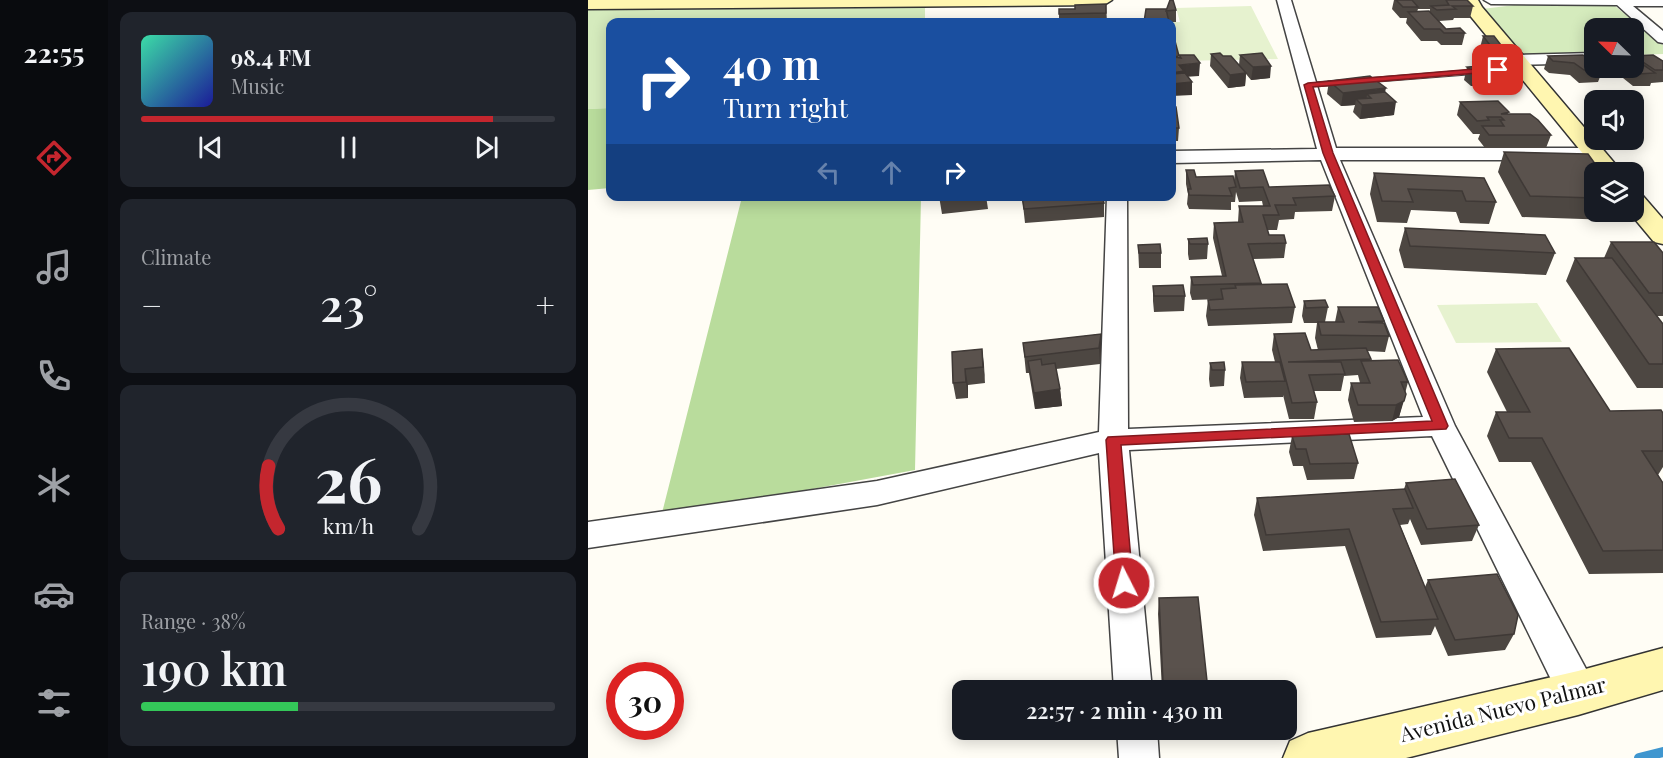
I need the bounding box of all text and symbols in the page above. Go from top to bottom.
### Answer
north arrow [1584,18,1644,78]
map controls [1584,18,1644,222]
text: 22:55 [24,34,84,70]
text: 40 m [723,35,820,91]
text: 98.4 FM [231,42,311,72]
icon: right [624,42,702,120]
pin [1472,44,1523,95]
icon: arrive [1481,53,1514,86]
text: Music [231,72,284,99]
text: Turn right [723,89,848,125]
button: sound [1584,90,1644,150]
icon: previous [194,131,227,164]
icon: pause [332,131,365,164]
icon: next [470,131,503,164]
icon: directions [33,137,75,179]
icon: left [812,156,845,189]
icon: ahead [875,156,908,189]
icon: right [938,156,971,189]
button: layers [1584,162,1644,222]
text: Climate [141,243,211,270]
icon: music [33,246,75,288]
text: 23° [320,273,378,333]
text: − [141,282,162,326]
text: + [536,282,555,326]
icon: phone [33,355,75,397]
text: 26 [314,435,382,519]
icon: climate [33,464,75,506]
text: km/h [322,512,374,540]
position arrow [1092,551,1156,615]
icon: car [33,573,75,615]
text: Range · 38% [141,607,246,634]
text: 190 km [141,637,287,697]
speed limit sign: 30 [606,662,684,740]
street label: Avenida Nuevo Palmar [1396,669,1609,747]
icon: filters [33,682,75,724]
text: 22:57 · 2 min · 430 m [1026,695,1223,725]

